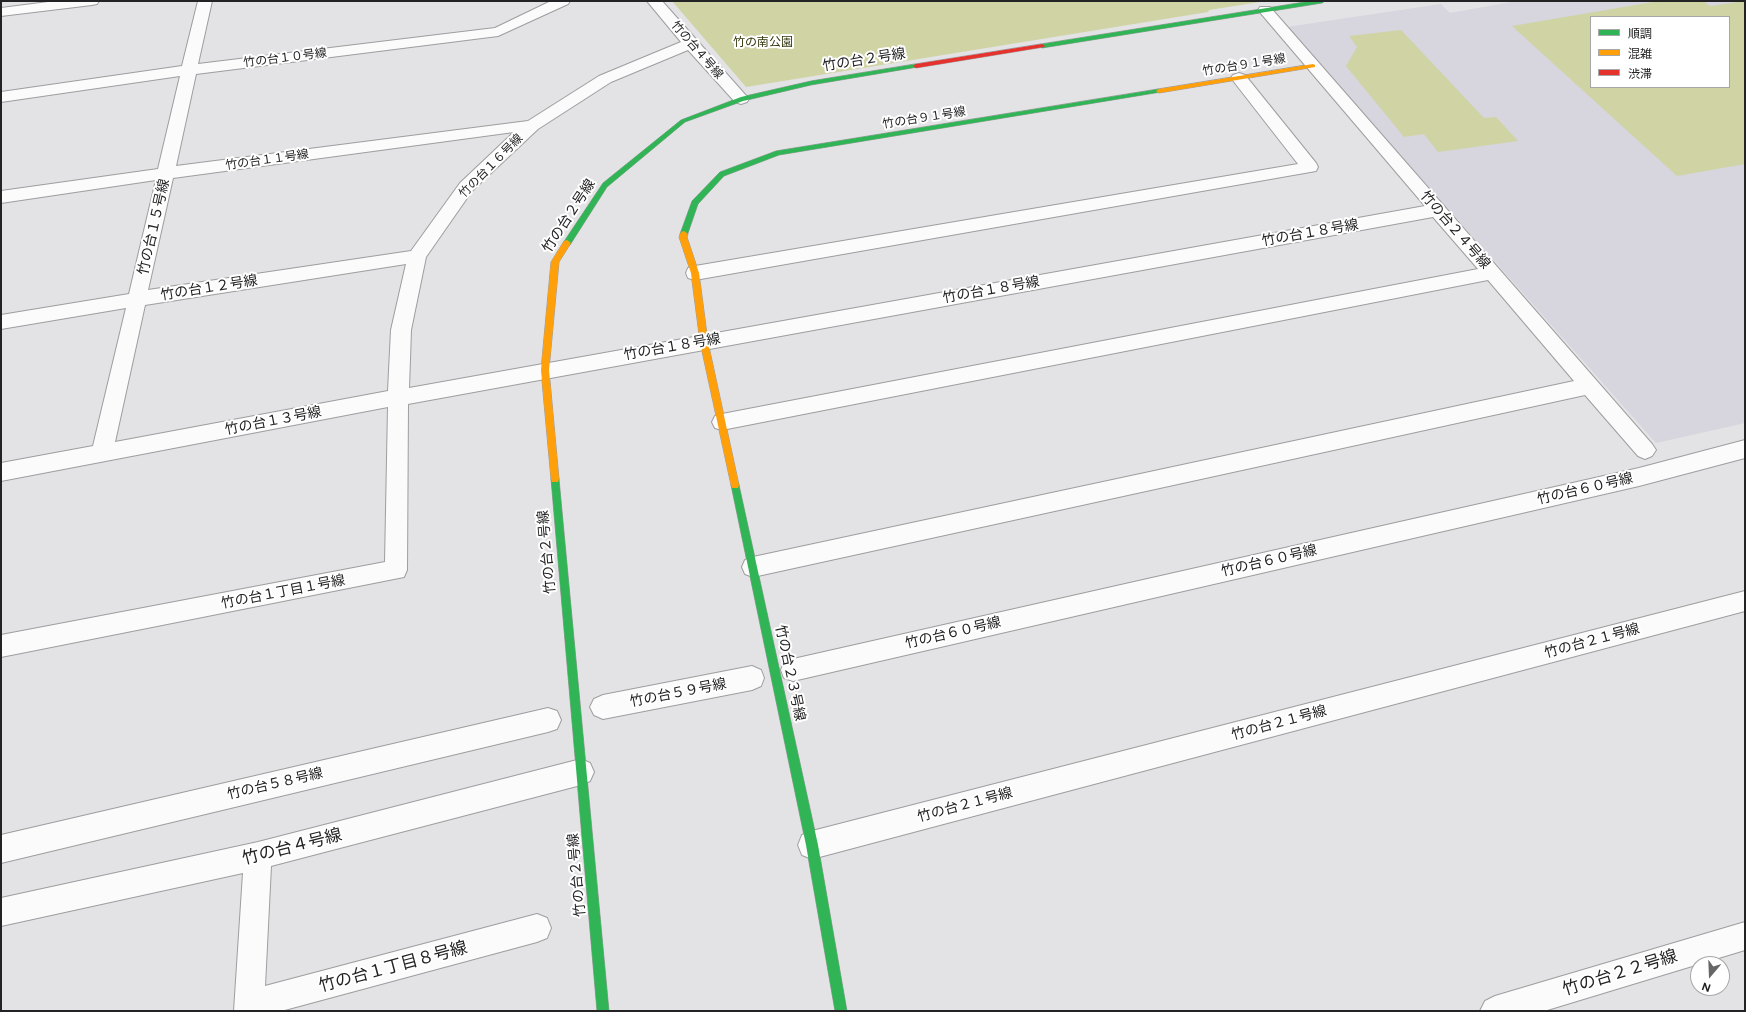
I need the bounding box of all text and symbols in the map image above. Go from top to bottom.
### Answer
legend [1590,16,1730,88]
street label: 竹の台４号線 [668,18,726,82]
text: 順調 [1628,27,1652,41]
park label: 竹の南公園 [733,35,793,49]
street label: 竹の台２号線 [821,45,907,75]
street label: 竹の台１０号線 [242,46,328,70]
text: 混雑 [1628,47,1652,61]
street label: 竹の台９１号線 [1201,51,1287,79]
text: 渋滞 [1628,67,1652,81]
street label: 竹の台９１号線 [881,104,967,132]
street label: 竹の台１６号線 [456,131,526,201]
street label: 竹の台１１号線 [224,147,310,173]
street label: 竹の台２号線 [539,176,599,256]
street label: 竹の台１５号線 [135,177,173,277]
street label: 竹の台２４号線 [1417,188,1493,272]
street label: 竹の台１８号線 [1260,216,1360,250]
street label: 竹の台１２号線 [159,272,259,304]
street label: 竹の台１８号線 [941,273,1041,307]
street label: 竹の台１８号線 [622,330,722,364]
street label: 竹の台１３号線 [223,403,323,439]
street label: 竹の台６０号線 [1535,470,1635,508]
street label: 竹の台２号線 [535,509,559,595]
street label: 竹の台６０号線 [1219,542,1319,580]
street label: 竹の台１丁目１号線 [220,572,346,612]
street label: 竹の台６０号線 [903,614,1003,652]
street label: 竹の台２１号線 [1542,620,1642,662]
street label: 竹の台２３号線 [772,623,808,723]
street label: 竹の台５９号線 [628,675,728,711]
street label: 竹の台２１号線 [1229,702,1329,744]
street label: 竹の台５８号線 [225,765,325,803]
street label: 竹の台２１号線 [915,784,1015,826]
street label: 竹の台４号線 [240,825,344,869]
street label: 竹の台２号線 [565,832,589,918]
street label: 竹の台１丁目８号線 [316,937,470,997]
street label: 竹の台２２号線 [1560,946,1680,1000]
north arrow [1690,956,1730,996]
text: N [1700,979,1712,994]

